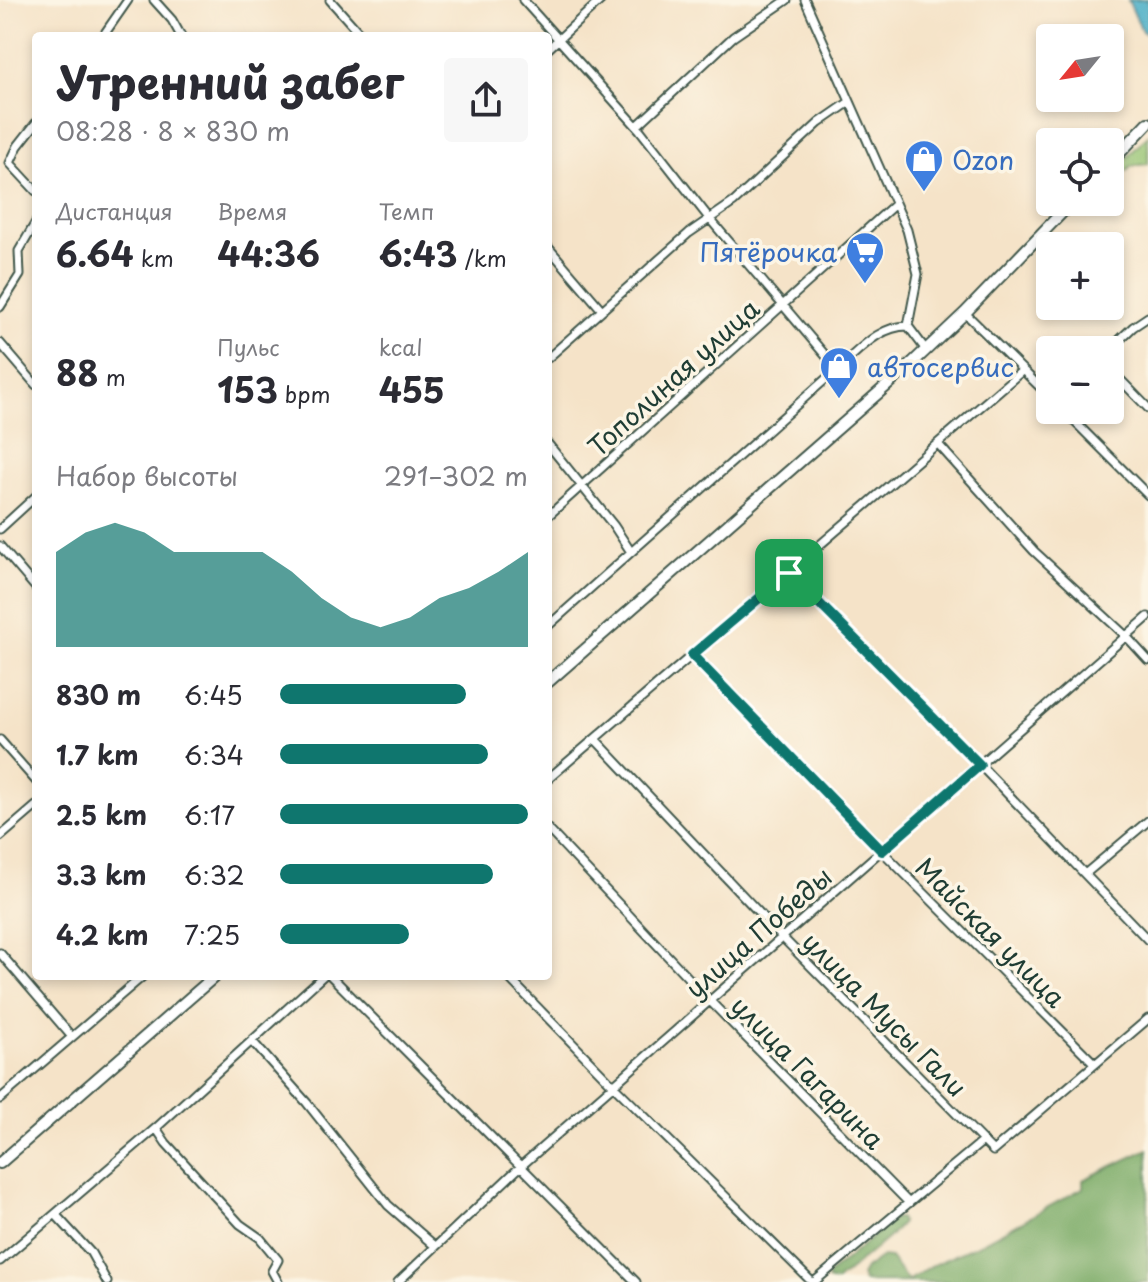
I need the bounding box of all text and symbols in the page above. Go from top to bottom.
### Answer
north arrow [1036,24,1124,112]
map controls [1036,24,1124,424]
text: Утренний забег [56,48,404,114]
button: share [444,58,528,142]
text: 08:28 · 8 × 830 m [56,111,290,150]
button: locate [1036,128,1124,216]
shop icon: Ozon [903,138,945,193]
place label: Ozon [952,140,1014,179]
text: Дистанция [56,194,173,227]
text: Время [217,194,288,227]
text: Темп [379,194,434,227]
text: 6.64 [56,227,134,279]
text: 44:36 [217,227,320,279]
text: 6:43 [379,227,457,279]
supermarket icon: Пятёрочка [844,230,886,285]
place label: Пятёрочка [699,232,838,271]
button: + [1036,232,1124,320]
text: km [134,241,174,274]
text: /km [457,241,507,274]
street label: Тополиная улица [578,289,768,465]
text: Пульс [217,330,280,363]
text: kcal [379,330,423,363]
button: − [1036,336,1124,424]
shop icon: автосервис [818,345,860,400]
text: 88 [56,346,99,398]
place label: автосервис [867,347,1014,386]
text: m [99,360,126,393]
text: 153 [217,363,278,415]
text: 455 [379,363,445,415]
text: bpm [278,377,331,410]
text: Набор высоты [56,456,238,495]
text: 291–302 m [384,456,528,495]
pin [755,539,823,607]
icon: arrive [767,551,811,595]
text: 830 m [56,675,141,714]
text: 6:45 [184,675,243,714]
text: 1.7 km [56,735,139,774]
text: 6:34 [184,735,244,774]
text: 2.5 km [56,795,147,834]
text: 6:17 [184,795,235,834]
street label: Майская улица [907,848,1075,1016]
text: 3.3 km [56,855,147,894]
text: 6:32 [184,855,245,894]
street label: улица Победы [676,857,840,1007]
text: 4.2 km [56,915,148,954]
text: 7:25 [184,915,240,954]
street label: улица Мусы Гали [794,923,976,1105]
street label: улица Гагарина [722,986,894,1158]

